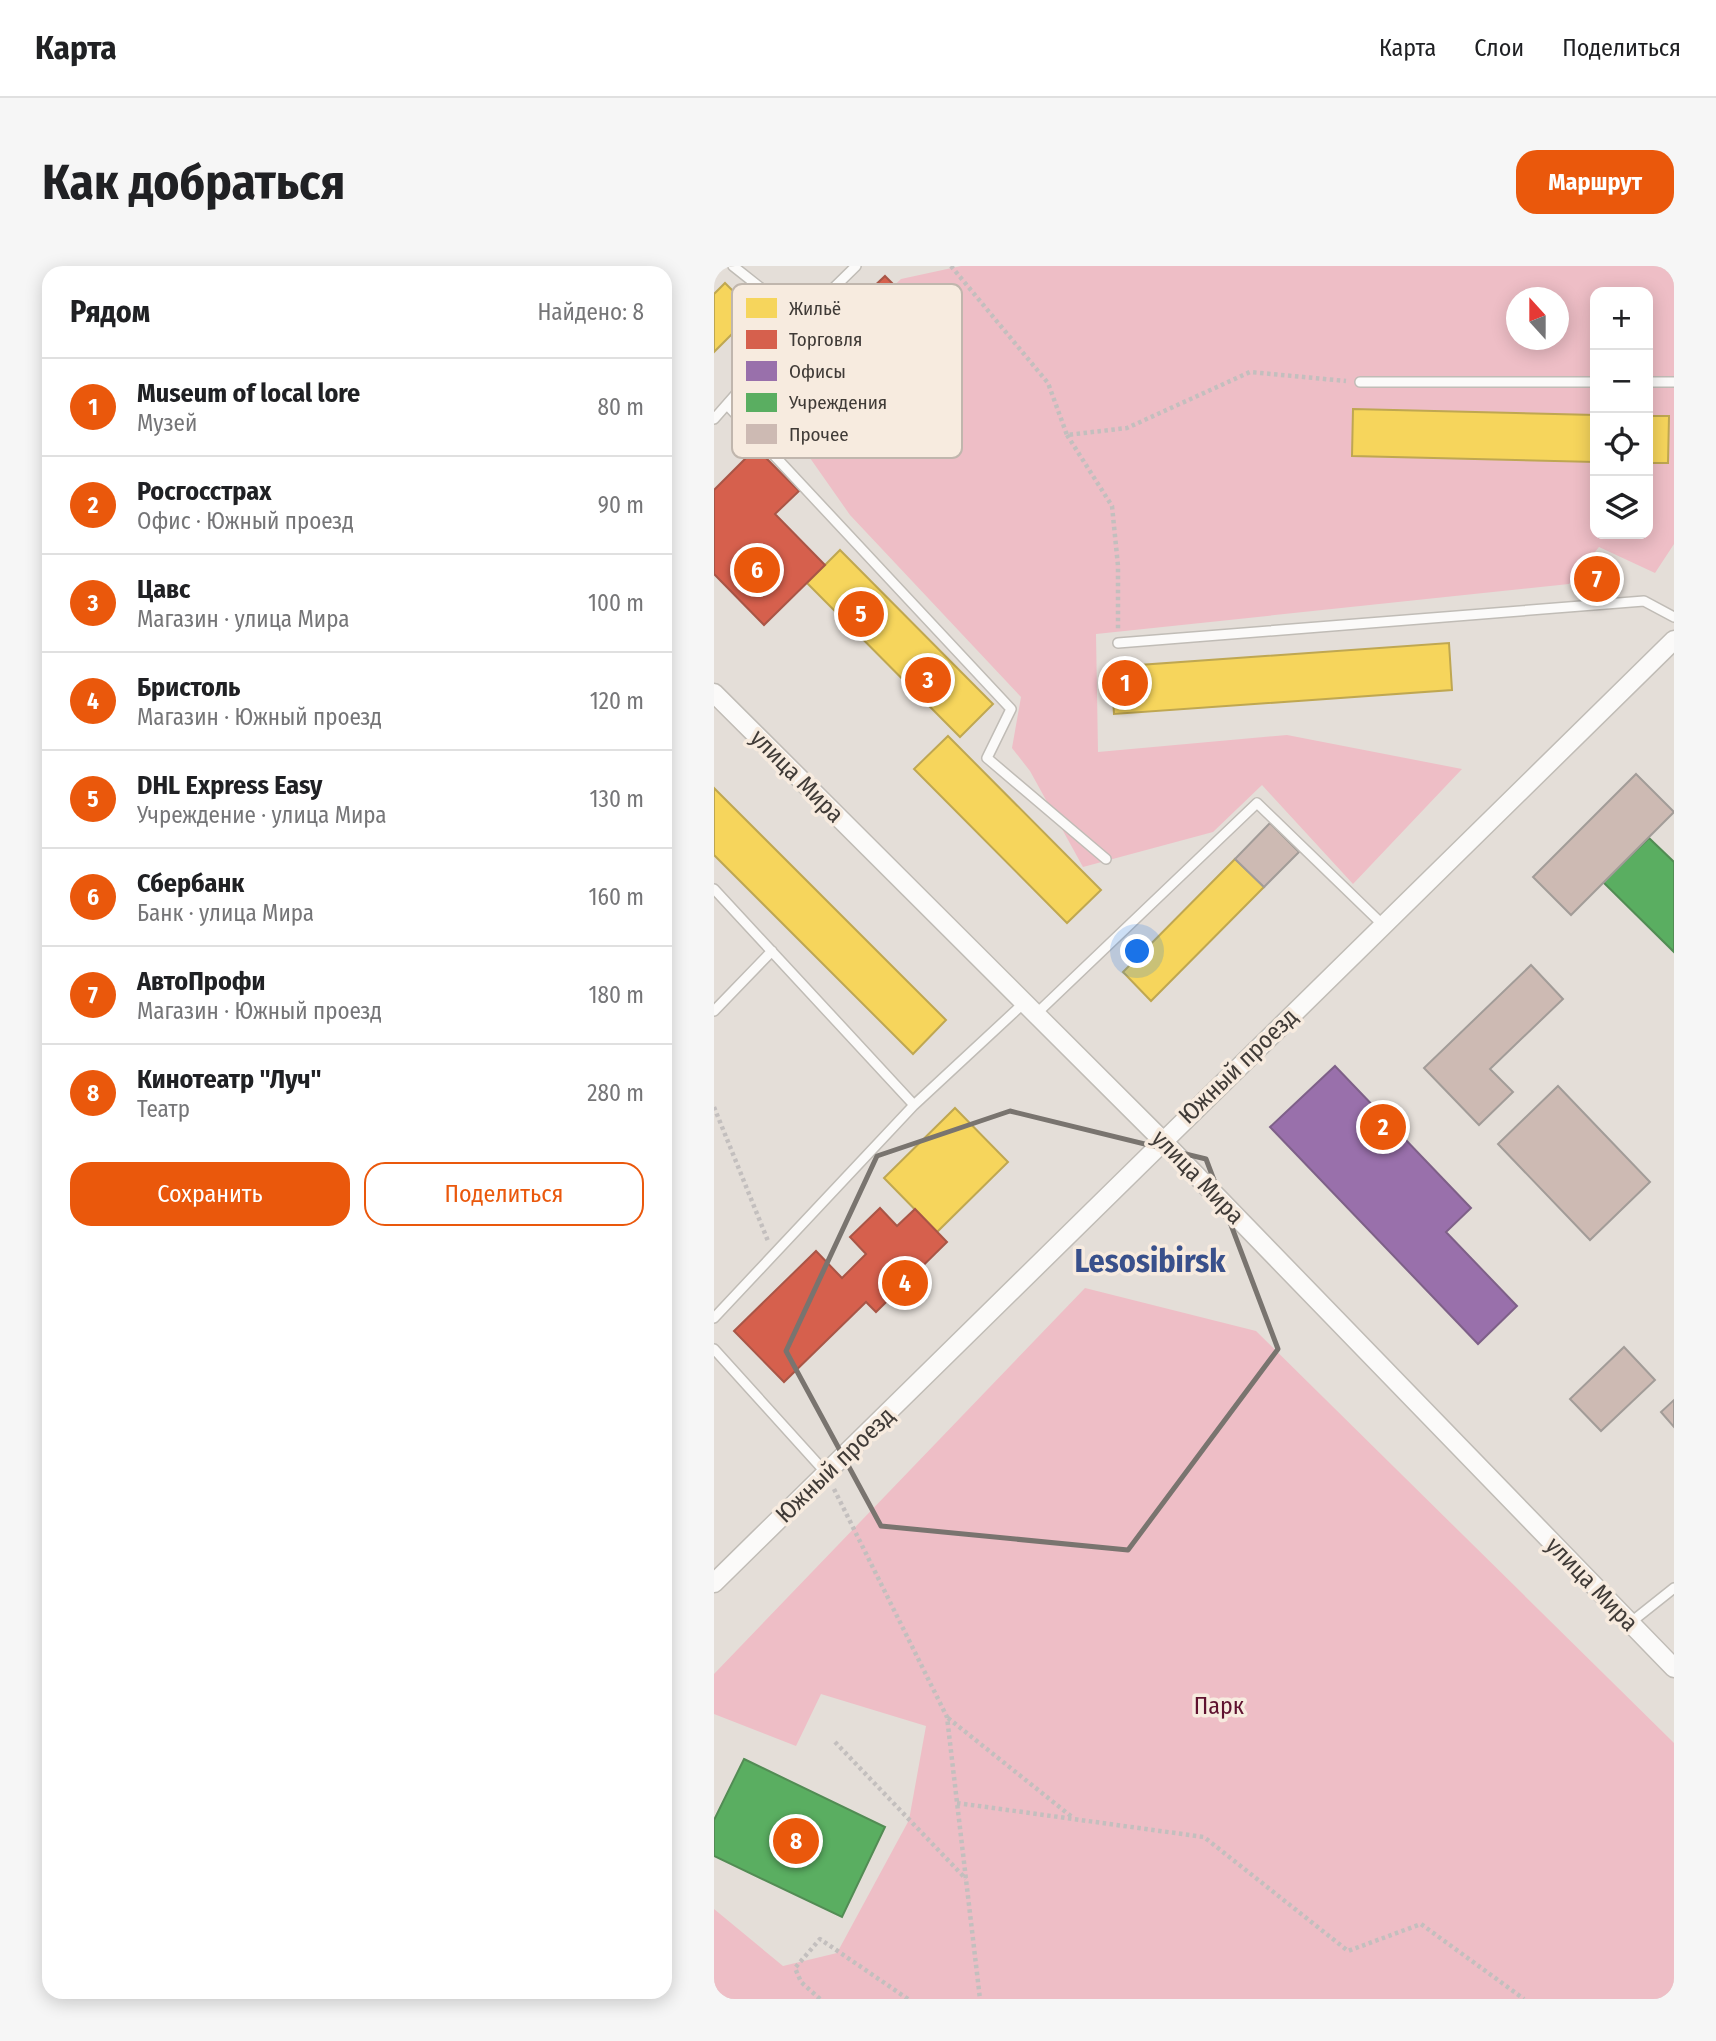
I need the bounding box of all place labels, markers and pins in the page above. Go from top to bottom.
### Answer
pin: 6 [734,544,780,596]
pin: 7 [1574,553,1620,605]
pin: 5 [838,588,884,640]
pin: 3 [905,654,951,706]
pin: 1 [1102,657,1148,709]
pin: 2 [1360,1101,1406,1153]
pin: 4 [882,1257,928,1309]
pin: 8 [773,1815,819,1867]

